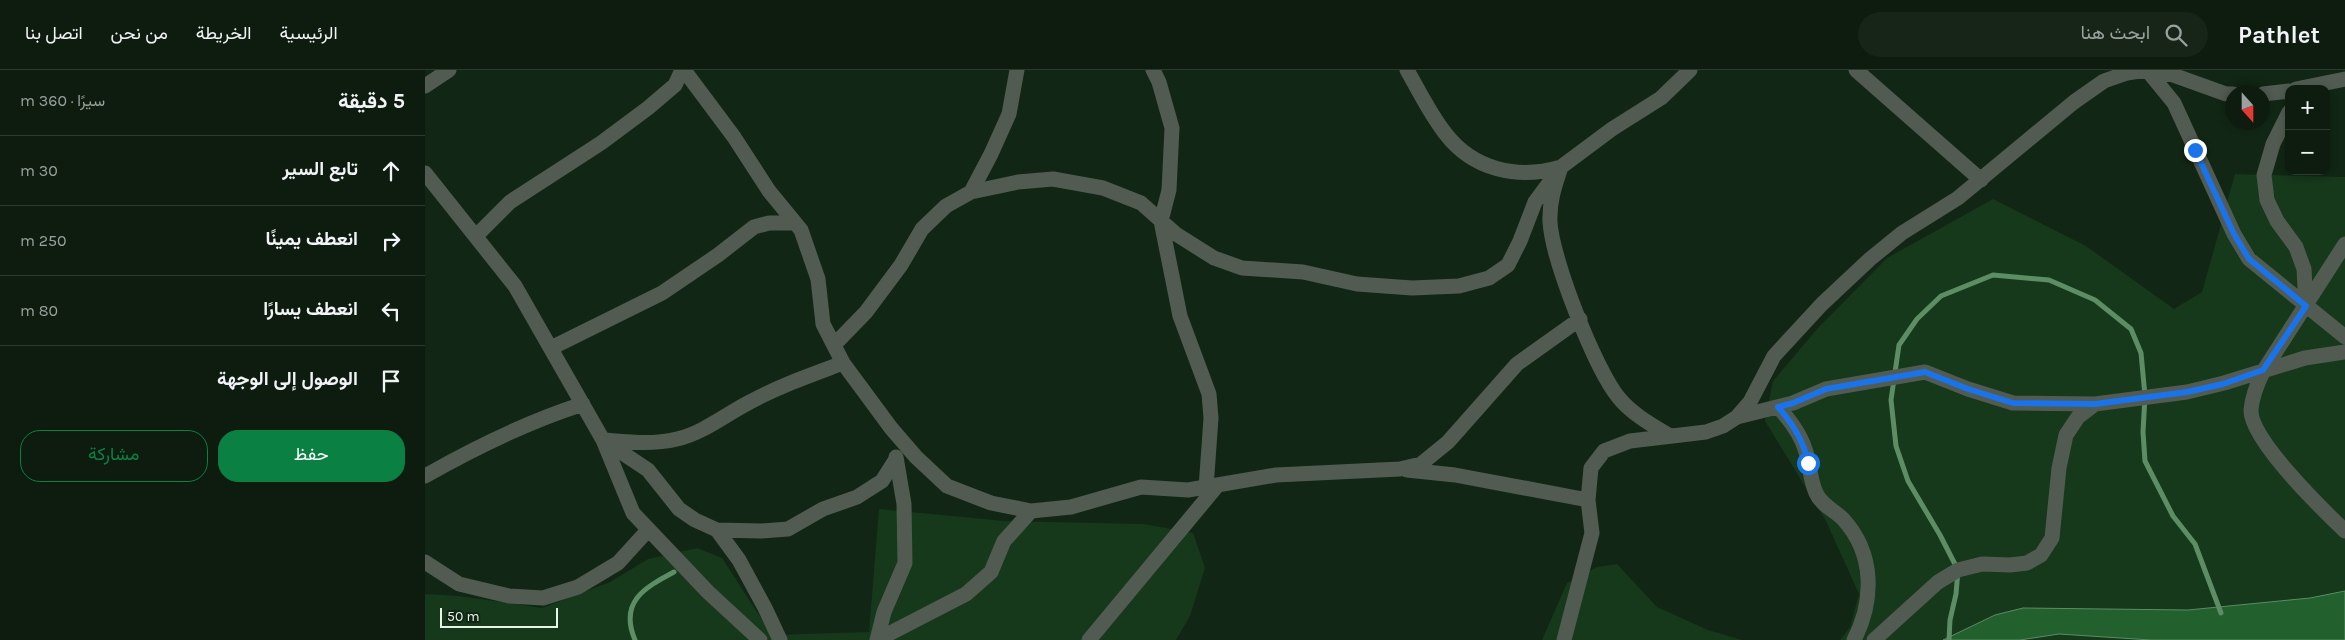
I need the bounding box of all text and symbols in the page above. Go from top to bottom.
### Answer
search box [1858,12,2208,57]
icon: search [2162,21,2190,49]
text: Pathlet [2238,21,2320,49]
text: اتصل بنا [25,22,83,44]
text: من نحن [111,22,168,44]
text: الخريطة [196,22,252,44]
text: الرئيسية [280,22,338,44]
text: ابحث هنا [2080,22,2150,44]
north arrow [2225,85,2270,130]
map controls [2285,85,2330,175]
button: + [2285,85,2330,130]
text: 5 دقيقة [338,89,405,113]
text: سيرًا · 360 m [20,91,105,110]
button: − [2285,130,2330,175]
route end [2184,139,2207,162]
icon: ahead [377,157,405,185]
text: تابع السير [282,158,358,180]
text: 30 m [20,161,58,180]
icon: right [377,227,405,255]
text: انعطف يمينًا [266,228,358,250]
text: 250 m [20,231,67,250]
icon: left [377,297,405,325]
text: انعطف يسارًا [263,298,358,320]
text: 80 m [20,301,58,320]
icon: arrive [377,367,405,395]
text: الوصول إلى الوجهة [217,368,358,390]
button: مشاركة [20,430,208,482]
button: حفظ [218,430,405,482]
route start [1797,452,1820,475]
scale bar [440,605,557,628]
text: 50 m [447,608,480,625]

